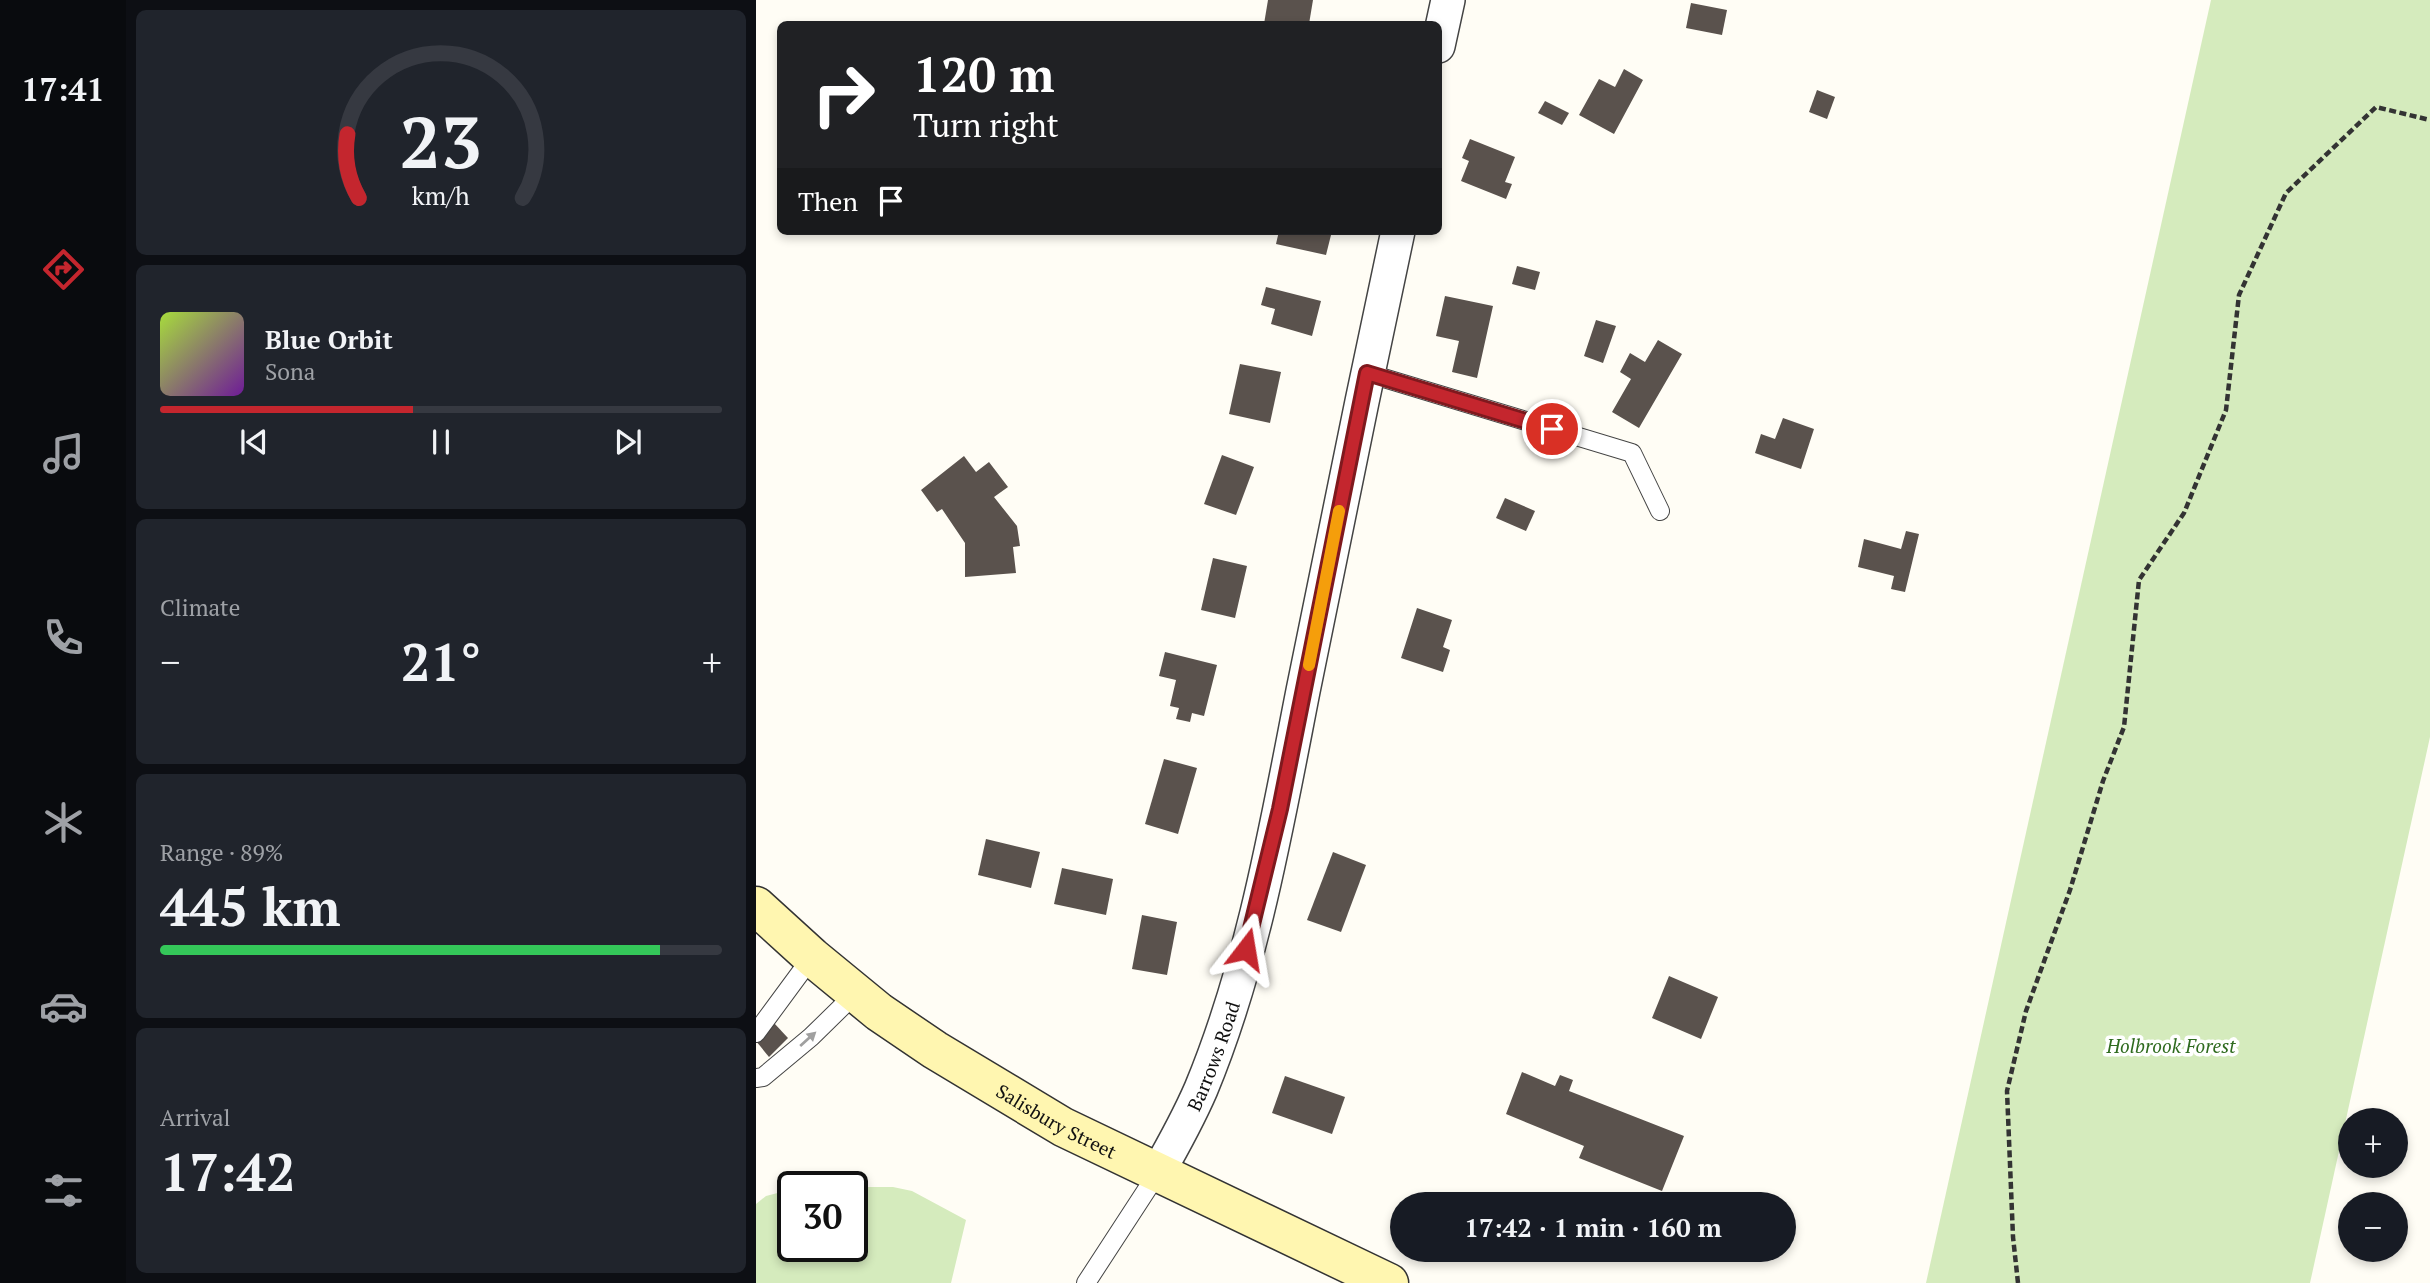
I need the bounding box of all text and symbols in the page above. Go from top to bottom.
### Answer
text: 120 m [913,41,1055,106]
icon: right [798,49,889,140]
text: 17:41 [21,68,105,110]
text: 23 [400,93,482,190]
text: Turn right [913,104,1059,146]
text: km/h [412,179,470,212]
icon: arrive [872,182,910,220]
text: Then [798,184,858,218]
icon: directions [39,245,88,294]
text: Blue Orbit [265,322,393,356]
text: Sona [265,356,315,387]
pin [1522,399,1582,459]
icon: arrive [1533,410,1571,448]
icon: previous [235,423,273,461]
icon: pause [422,423,460,461]
icon: next [609,423,647,461]
icon: music [39,429,88,478]
text: Climate [160,592,240,623]
icon: phone [39,613,88,662]
text: 21° [401,627,481,696]
text: − [160,637,180,687]
text: + [702,637,722,687]
icon: climate [39,798,88,847]
text: Range · 89% [160,837,283,868]
text: 445 km [160,872,341,941]
position arrow [1209,912,1283,986]
icon: car [39,982,88,1031]
street label: Barrows Road [1180,997,1245,1115]
one-way arrow [799,1031,817,1047]
park label: Holbrook Forest [2105,1033,2236,1058]
street label: Salisbury Street [992,1078,1121,1163]
text: Arrival [160,1102,231,1133]
map controls [2338,1108,2408,1262]
button: + [2338,1108,2408,1178]
text: 17:42 [160,1137,295,1206]
icon: filters [39,1166,88,1215]
speed limit sign: 30 [777,1171,868,1262]
button: − [2338,1192,2408,1262]
text: 17:42 · 1 min · 160 m [1464,1210,1722,1244]

